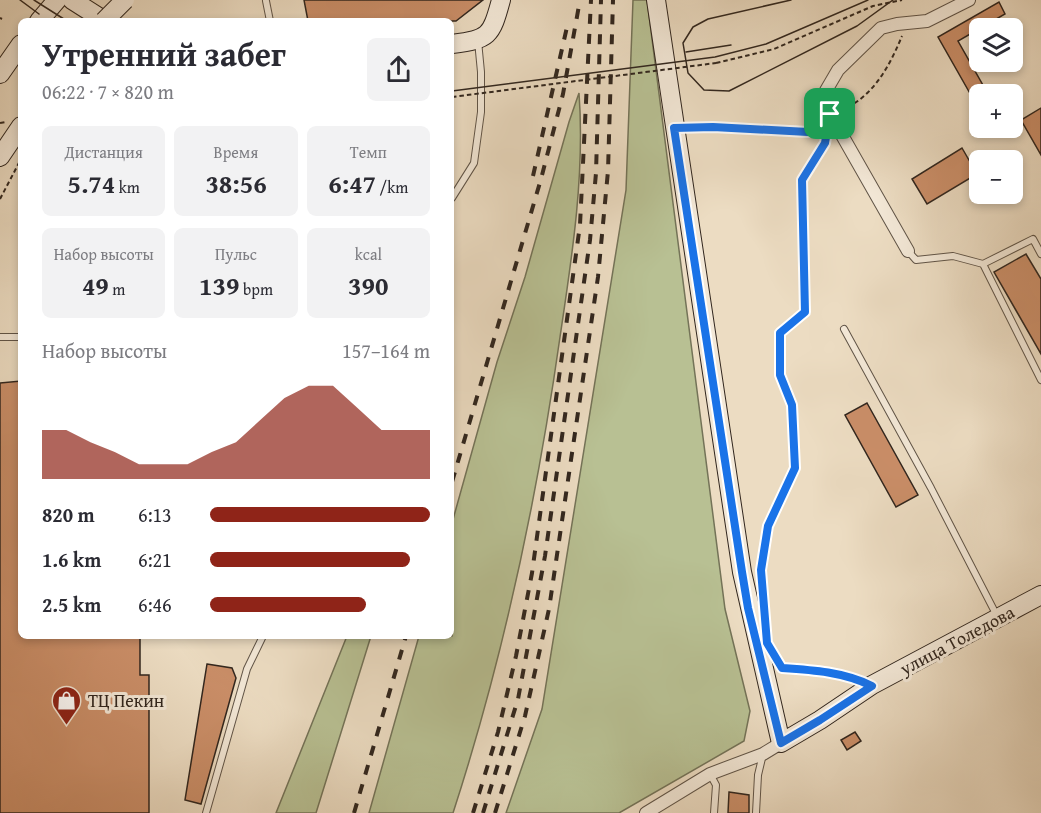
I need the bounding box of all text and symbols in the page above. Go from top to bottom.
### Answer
map controls [969,18,1023,204]
button: layers [969,18,1023,72]
text: Утренний забег [42,30,286,78]
button: share [367,38,430,101]
text: 06:22 · 7 × 820 m [42,77,174,106]
button: + [969,84,1023,138]
pin [804,88,855,139]
icon: arrive [813,97,846,130]
text: Дистанция [65,140,143,164]
text: Время [214,140,258,164]
text: Темп [350,140,387,164]
button: − [969,150,1023,204]
text: 5.74 [67,164,115,203]
text: 38:56 [205,164,267,203]
text: 6:47 [328,164,376,203]
text: km [115,175,140,199]
text: /km [376,175,408,199]
text: Набор высоты [54,242,154,266]
text: Пульс [215,242,257,266]
text: kcal [355,242,382,266]
text: 49 [82,266,109,305]
text: 139 [199,266,239,305]
text: 390 [348,266,389,305]
text: m [109,277,125,301]
text: bpm [239,277,273,301]
text: Набор высоты [42,336,167,365]
text: 157–164 m [342,336,430,365]
text: 820 m [42,500,95,529]
text: 6:13 [138,500,172,529]
text: 1.6 km [42,545,101,574]
text: 6:21 [138,545,172,574]
text: 2.5 km [42,590,101,619]
text: 6:46 [138,590,172,619]
street label: улица Толедова [894,598,1020,682]
shop icon: ТЦ Пекин [51,684,83,726]
place label: ТЦ Пекин [88,687,164,714]

